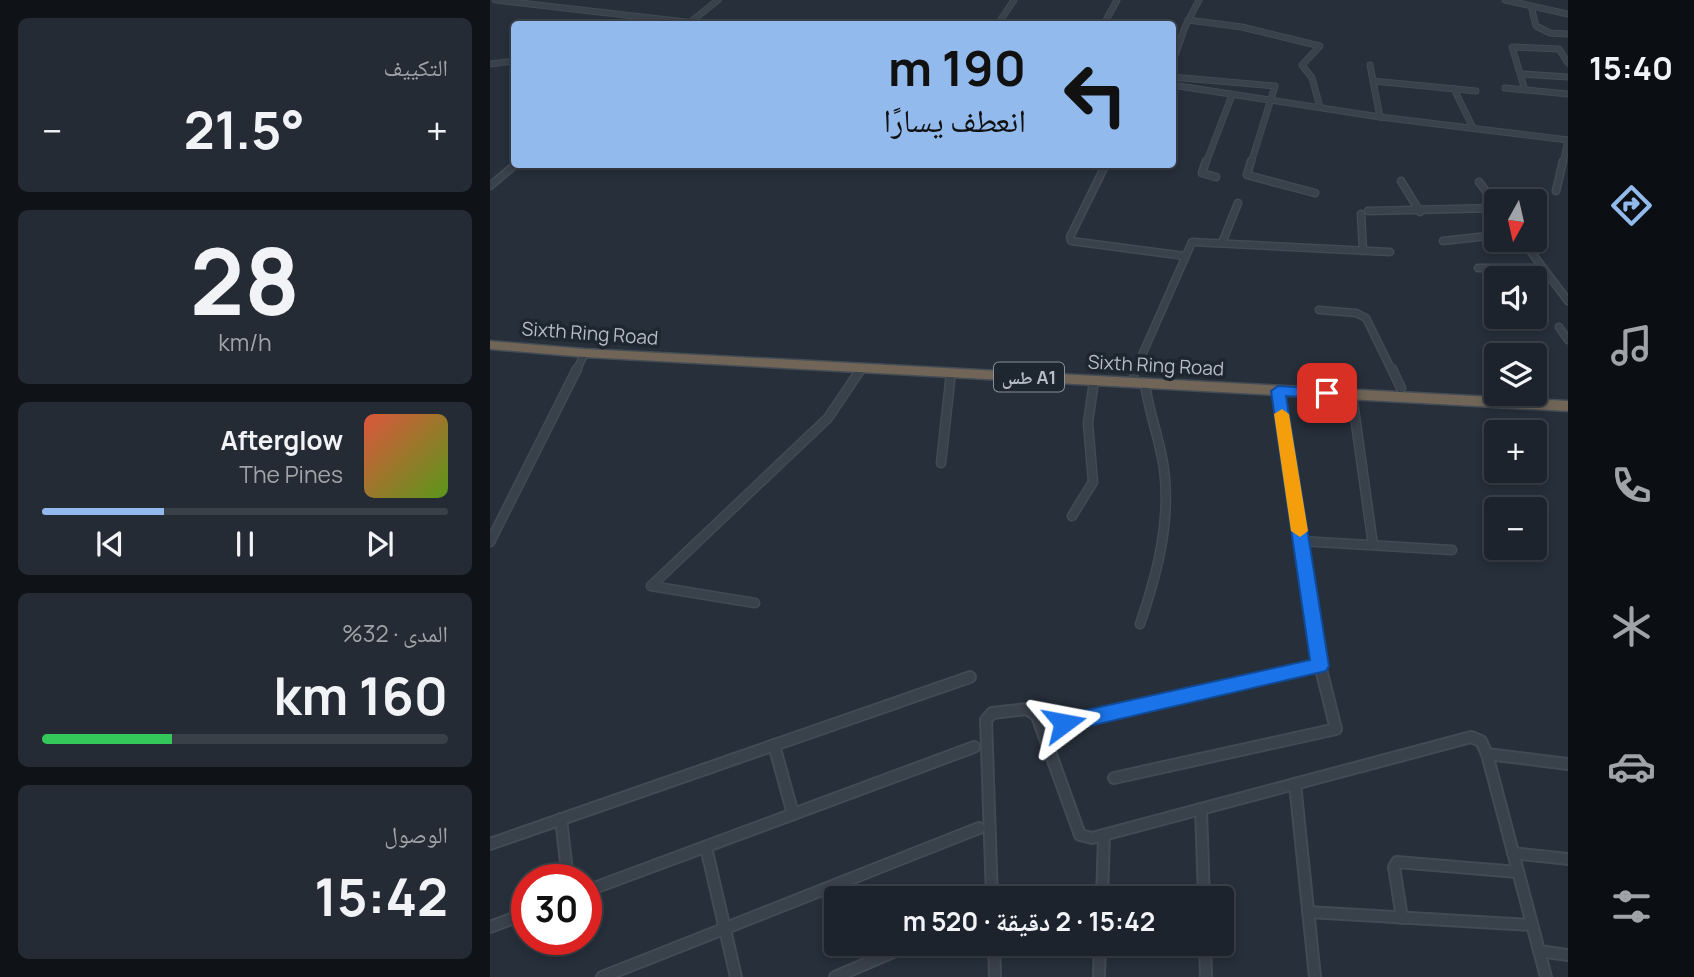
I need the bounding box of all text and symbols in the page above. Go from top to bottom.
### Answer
text: 190 m [888,34,1026,101]
text: 15:40 [1589,46,1673,90]
icon: left [1050,49,1141,140]
text: التكييف [383,51,448,83]
text: 21.5° [184,94,305,165]
text: انعطف يسارًا [883,98,1026,142]
text: − [42,104,63,156]
text: + [426,104,448,156]
icon: directions [1607,181,1656,230]
north arrow [1484,189,1547,252]
map controls [1484,189,1547,560]
text: 28 [190,218,300,342]
button: sound [1484,266,1547,329]
street label: Sixth Ring Road [521,315,659,351]
icon: music [1607,321,1656,370]
text: km/h [218,326,272,358]
button: layers [1484,343,1547,406]
street label: Sixth Ring Road [1087,348,1225,382]
road number: طس A1 [994,362,1064,391]
pin [1297,363,1357,423]
icon: arrive [1308,374,1346,412]
button: + [1484,420,1547,483]
text: Afterglow [221,422,343,458]
text: The Pines [239,458,343,490]
icon: phone [1607,461,1656,510]
button: − [1484,497,1547,560]
icon: previous [91,525,129,563]
icon: pause [226,525,264,563]
icon: next [361,525,399,563]
icon: climate [1607,602,1656,651]
text: المدى · 32% [342,617,448,649]
text: 160 km [274,660,448,731]
position arrow [1027,686,1101,760]
icon: car [1607,742,1656,791]
text: الوصول [384,818,448,850]
text: 15:42 [314,861,448,932]
speed limit sign: 30 [511,864,602,955]
icon: filters [1607,882,1656,931]
text: 15:42 · 2 دقيقة · 520 m [903,903,1155,939]

